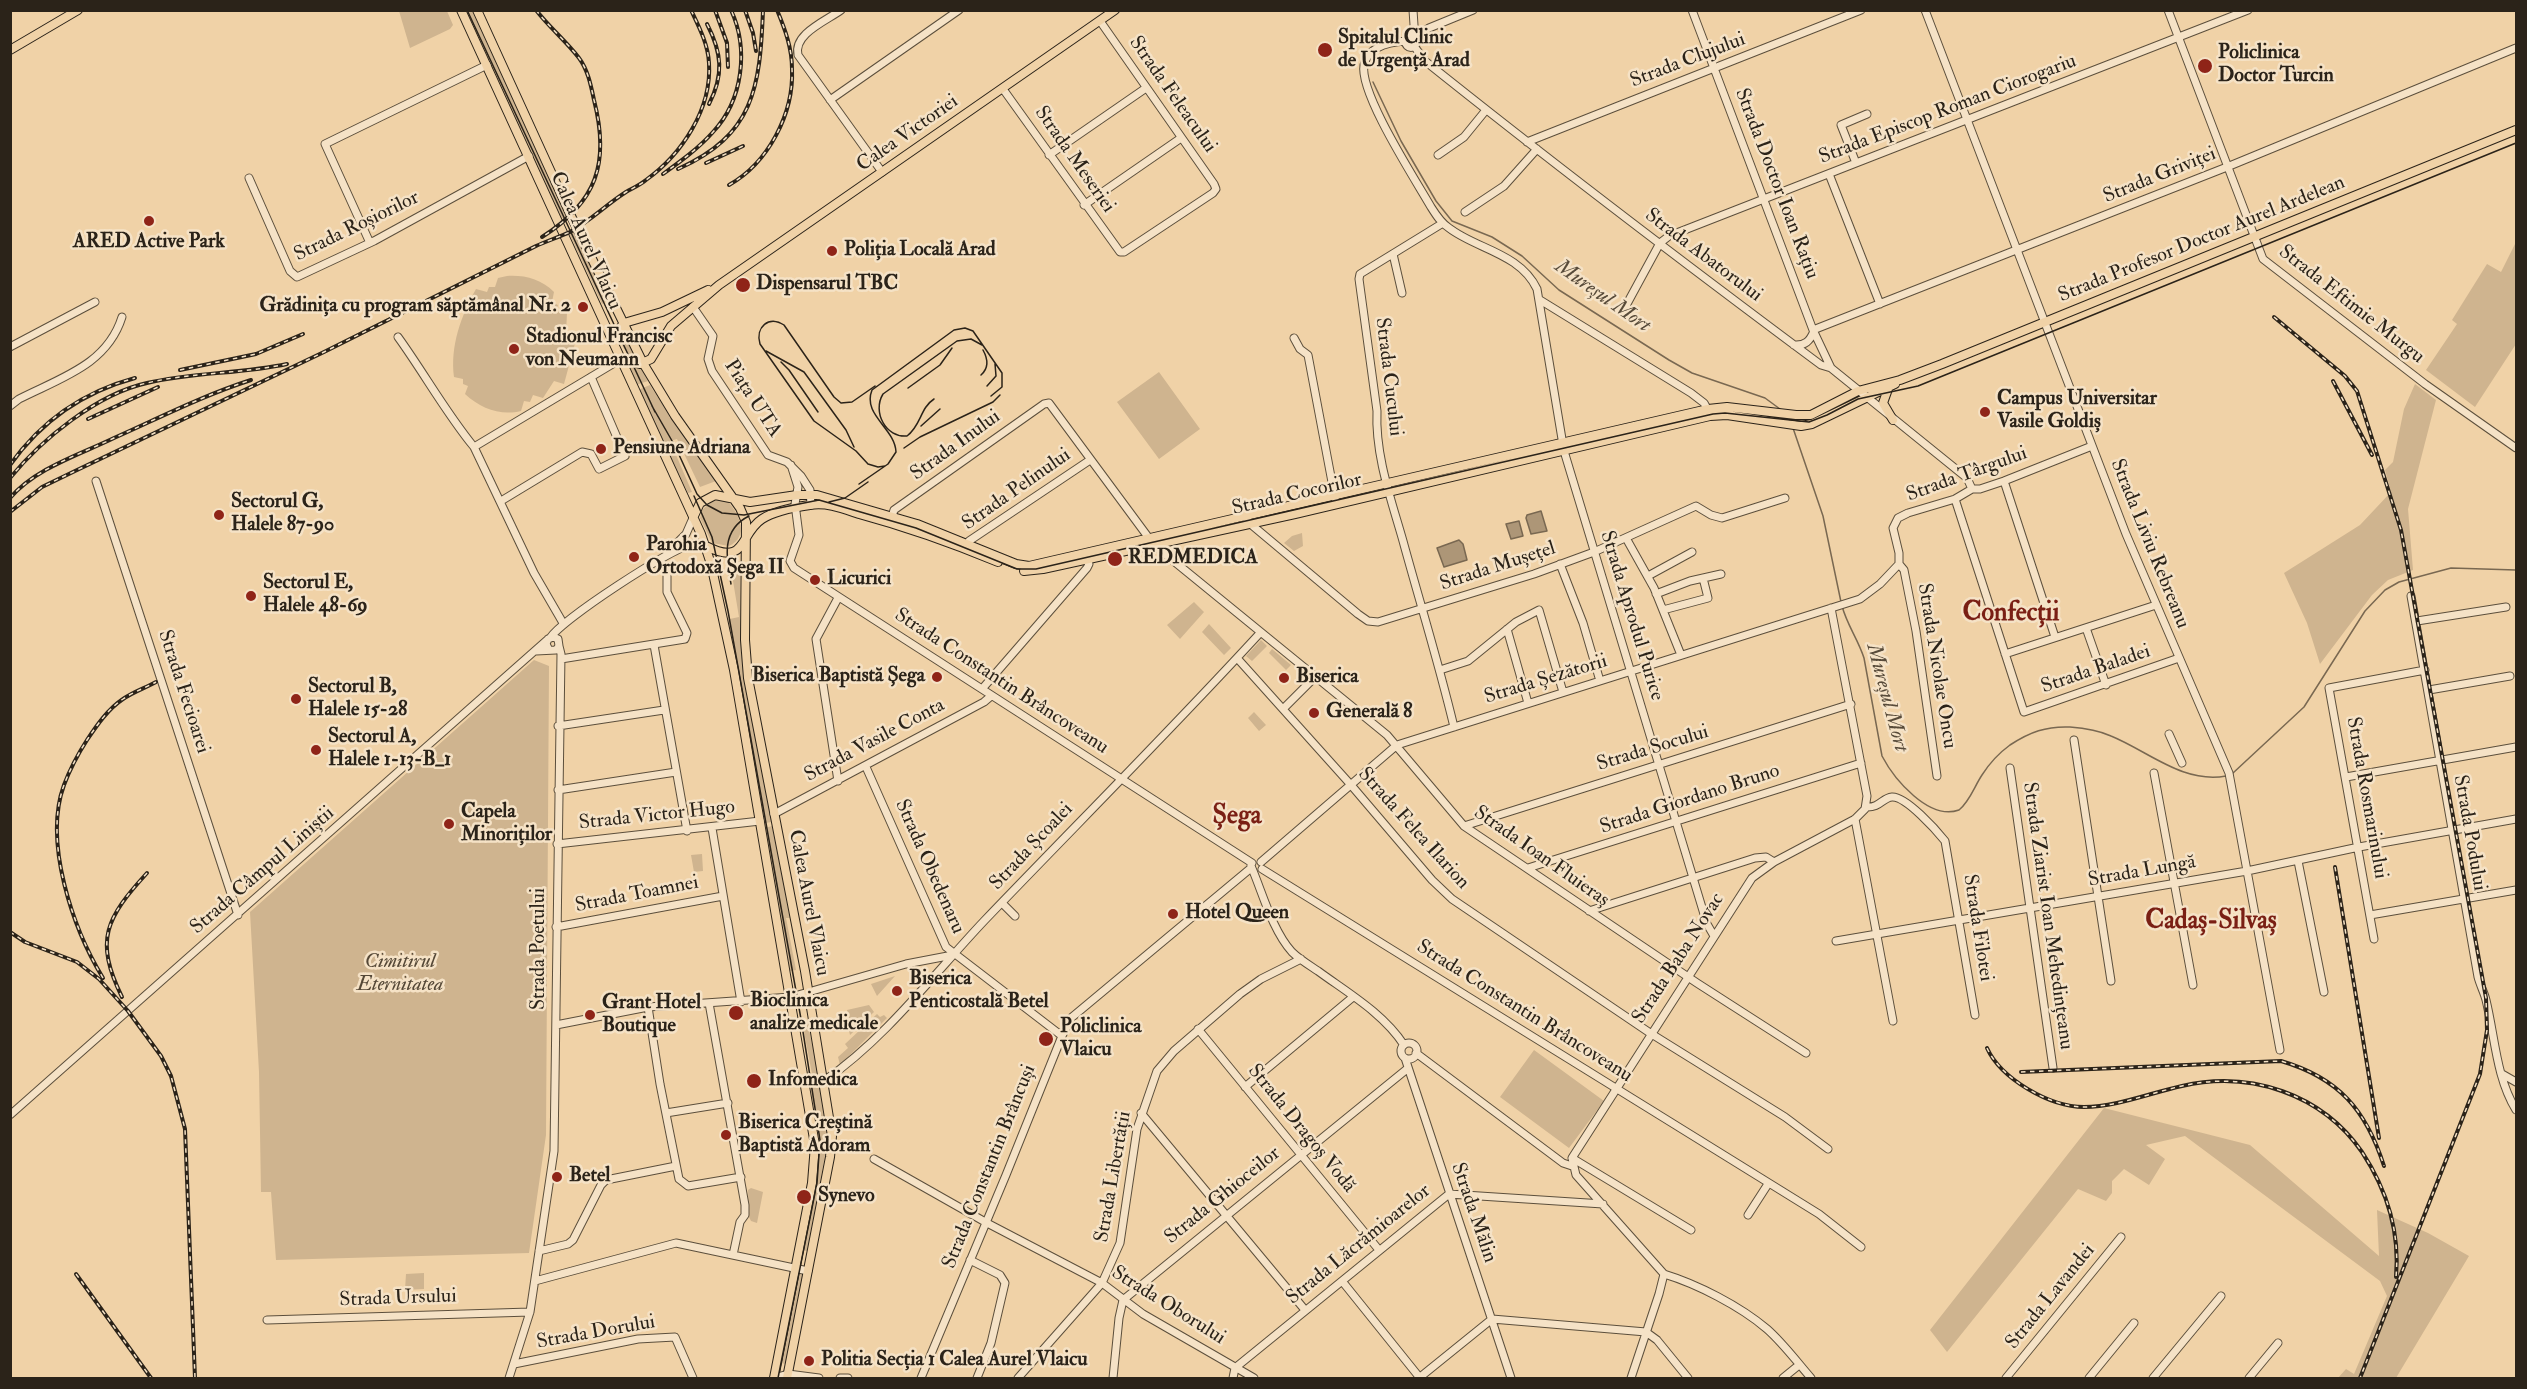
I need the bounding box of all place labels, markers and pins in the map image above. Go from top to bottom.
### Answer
place label: Spitalul Clinic de Urgență Arad [1338,27,1470,74]
marker: Spitalul Clinic de Urgență Arad [1316,41,1334,59]
place label: Policlinica Doctor Turcin [2218,42,2334,89]
marker: Policlinica Doctor Turcin [2196,57,2214,75]
marker: ARED Active Park [142,214,156,228]
place label: ARED Active Park [73,231,225,255]
place label: Poliția Locală Arad [844,239,996,263]
marker: Poliția Locală Arad [825,244,839,258]
place label: Dispensarul TBC [756,273,898,297]
marker: Dispensarul TBC [734,276,752,294]
place label: Grădinița cu program săptămânal Nr. 2 [260,295,571,319]
marker: Grădinița cu program săptămânal Nr. 2 [576,300,590,314]
place label: Stadionul Francisc von Neumann [526,326,673,373]
marker: Stadionul Francisc von Neumann [507,342,521,356]
place label: Campus Universitar Vasile Goldiș [1997,388,2157,435]
marker: Campus Universitar Vasile Goldiș [1978,405,1992,419]
place label: Pensiune Adriana [613,437,750,461]
marker: Pensiune Adriana [594,442,608,456]
place label: Sectorul G, Halele 87-90 [231,491,334,538]
marker: Sectorul G, Halele 87-90 [212,508,226,522]
place label: Parohia Ortodoxă Șega II [646,534,784,581]
place label: REDMEDICA [1128,547,1258,571]
marker: Parohia Ortodoxă Șega II [627,550,641,564]
marker: REDMEDICA [1106,550,1124,568]
place label: Licurici [827,568,891,592]
place label: Sectorul E, Halele 48-69 [263,572,368,619]
marker: Licurici [808,573,822,587]
marker: Sectorul E, Halele 48-69 [244,589,258,603]
place label: Biserica Baptistă Șega [752,665,925,689]
place label: Biserica [1296,666,1359,690]
marker: Biserica Baptistă Șega [930,670,944,684]
marker: Biserica [1277,671,1291,685]
place label: Sectorul B, Halele 15-28 [308,676,407,723]
marker: Sectorul B, Halele 15-28 [289,692,303,706]
place label: Generală 8 [1326,701,1412,725]
marker: Generală 8 [1307,706,1321,720]
place label: Sectorul A, Halele 1-13-B_1 [328,726,451,773]
marker: Sectorul A, Halele 1-13-B_1 [309,743,323,757]
place label: Capela Minoriților [461,801,552,848]
marker: Capela Minoriților [442,817,456,831]
place label: Hotel Queen [1185,902,1289,926]
marker: Hotel Queen [1166,907,1180,921]
place label: Biserica Penticostală Betel [909,968,1049,1015]
marker: Biserica Penticostală Betel [890,984,904,998]
place label: Bioclinica analize medicale [750,990,878,1037]
place label: Grant Hotel Boutique [602,992,701,1039]
marker: Bioclinica analize medicale [727,1004,745,1022]
marker: Grant Hotel Boutique [583,1008,597,1022]
place label: Policlinica Vlaicu [1060,1016,1141,1063]
marker: Policlinica Vlaicu [1037,1030,1055,1048]
place label: Infomedica [768,1069,858,1093]
marker: Infomedica [745,1072,763,1090]
place label: Biserica Creștină Baptistă Adoram [738,1112,872,1159]
marker: Biserica Creștină Baptistă Adoram [719,1128,733,1142]
place label: Betel [569,1165,610,1189]
marker: Betel [550,1170,564,1184]
place label: Synevo [818,1185,875,1209]
marker: Synevo [795,1188,813,1206]
place label: Politia Secția 1 Calea Aurel Vlaicu [821,1349,1088,1373]
marker: Politia Secția 1 Calea Aurel Vlaicu [802,1354,816,1368]

